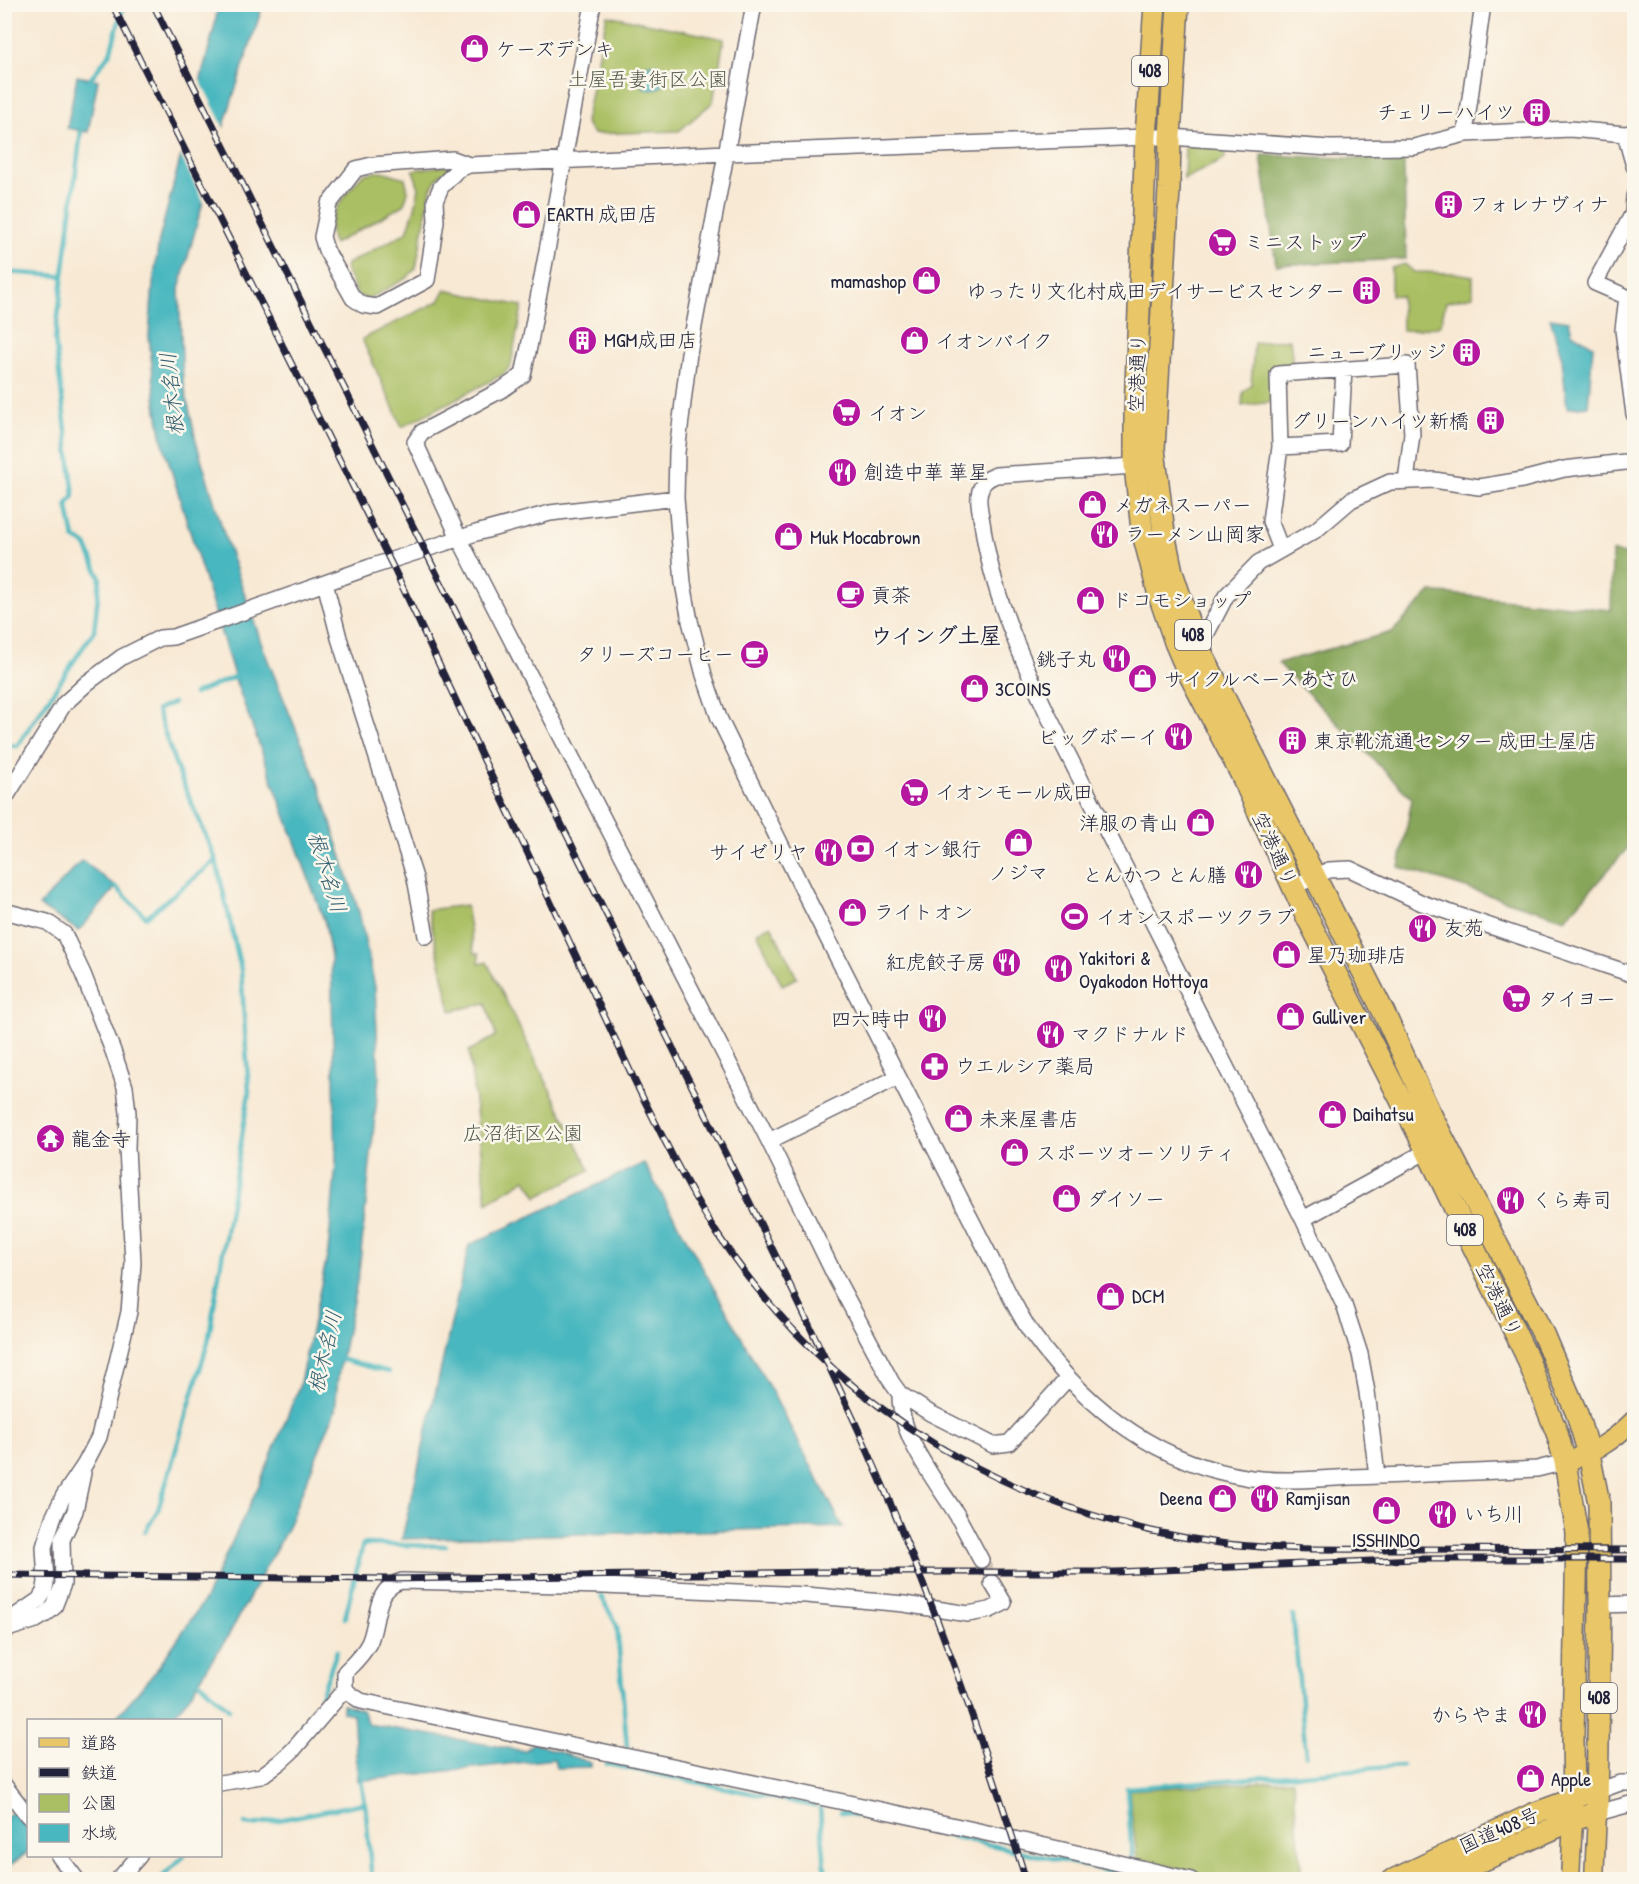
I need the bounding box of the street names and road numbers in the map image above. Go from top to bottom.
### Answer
road number: 408 [1132,56,1168,86]
street label: 空港通り [1122,333,1151,413]
road number: 408 [1175,620,1211,650]
street label: 空港通り [1246,807,1305,891]
road number: 408 [1447,1215,1483,1245]
street label: 空港通り [1470,1258,1529,1342]
road number: 408 [1581,1683,1617,1713]
street label: 国道408号 [1454,1800,1543,1859]

